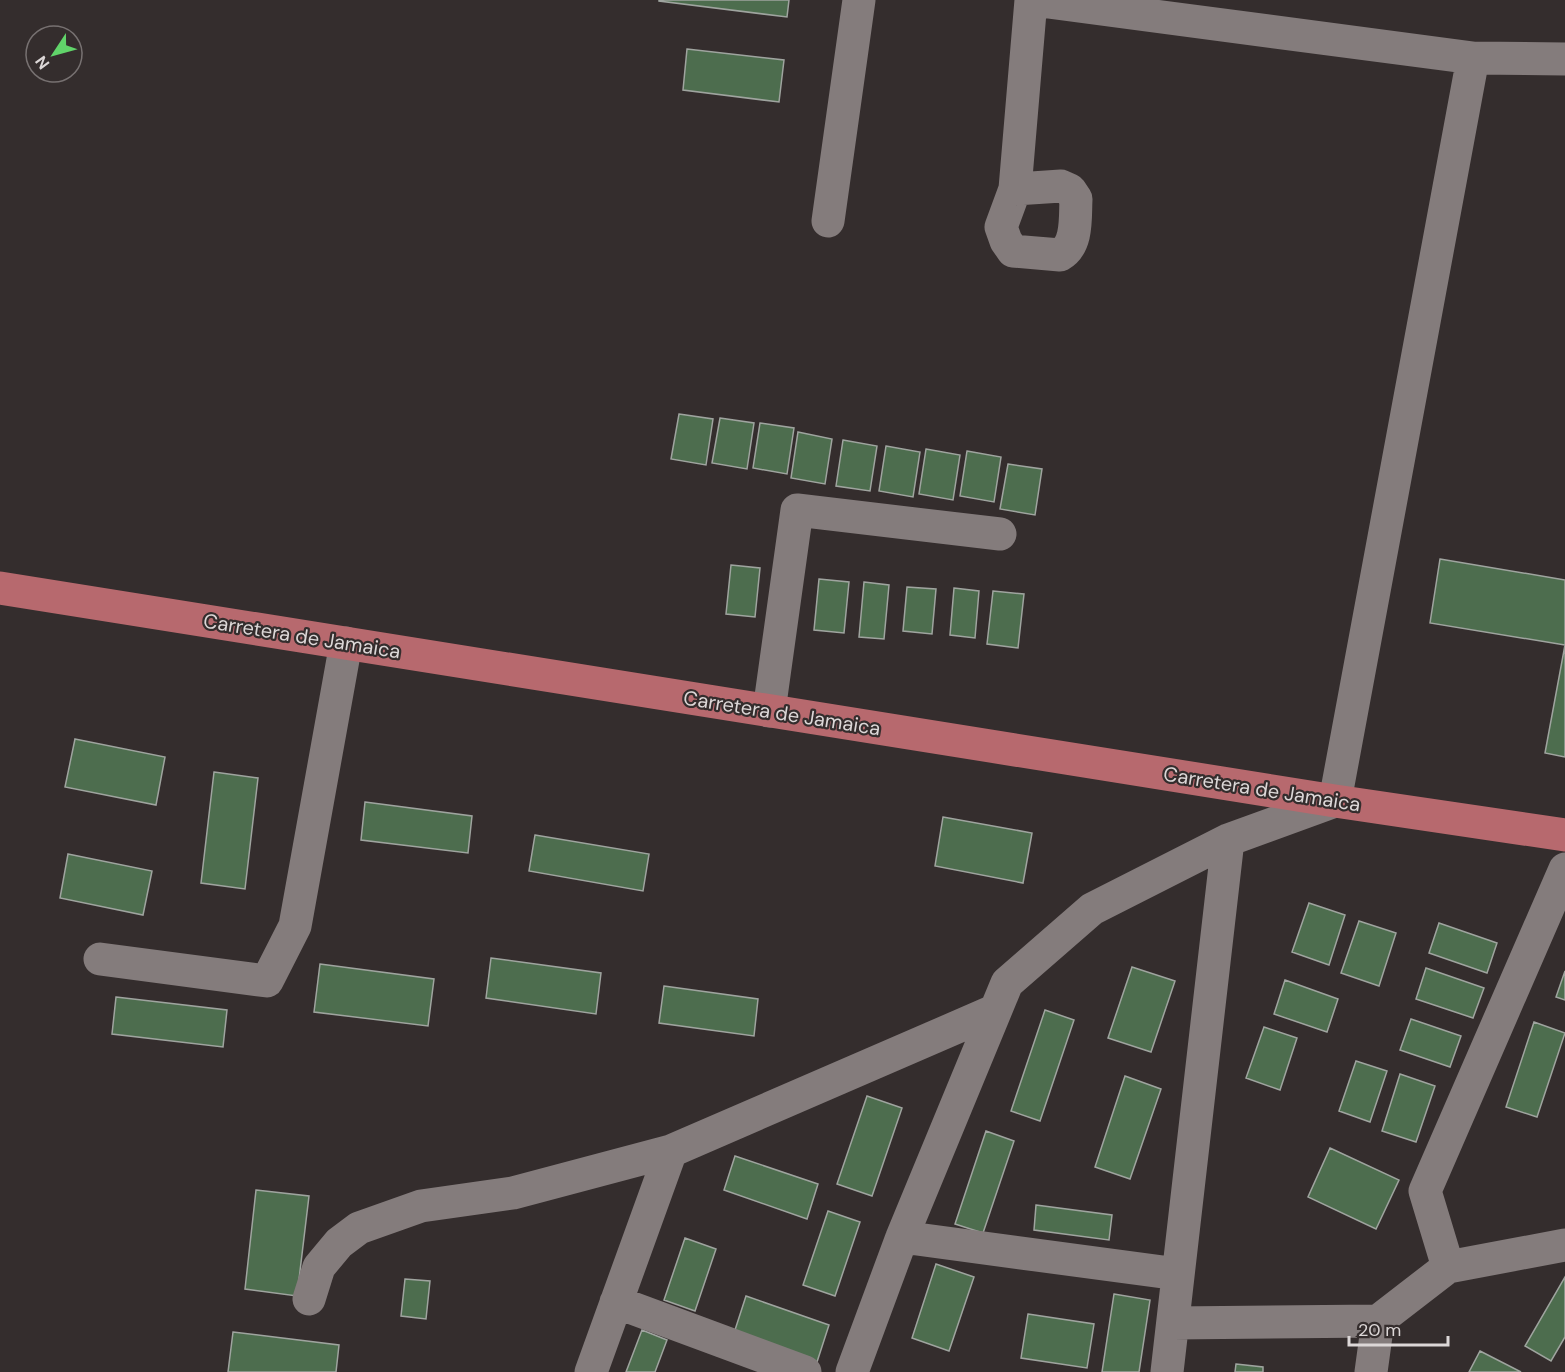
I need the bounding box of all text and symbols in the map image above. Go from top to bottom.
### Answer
north arrow [24,24,84,84]
text: N [30,52,54,73]
street label: Carretera de Jamaica [202,608,402,664]
street label: Carretera de Jamaica [682,685,882,741]
street label: Carretera de Jamaica [1162,761,1362,817]
scale bar [1349,1309,1448,1347]
text: 20 m [1358,1318,1401,1342]

